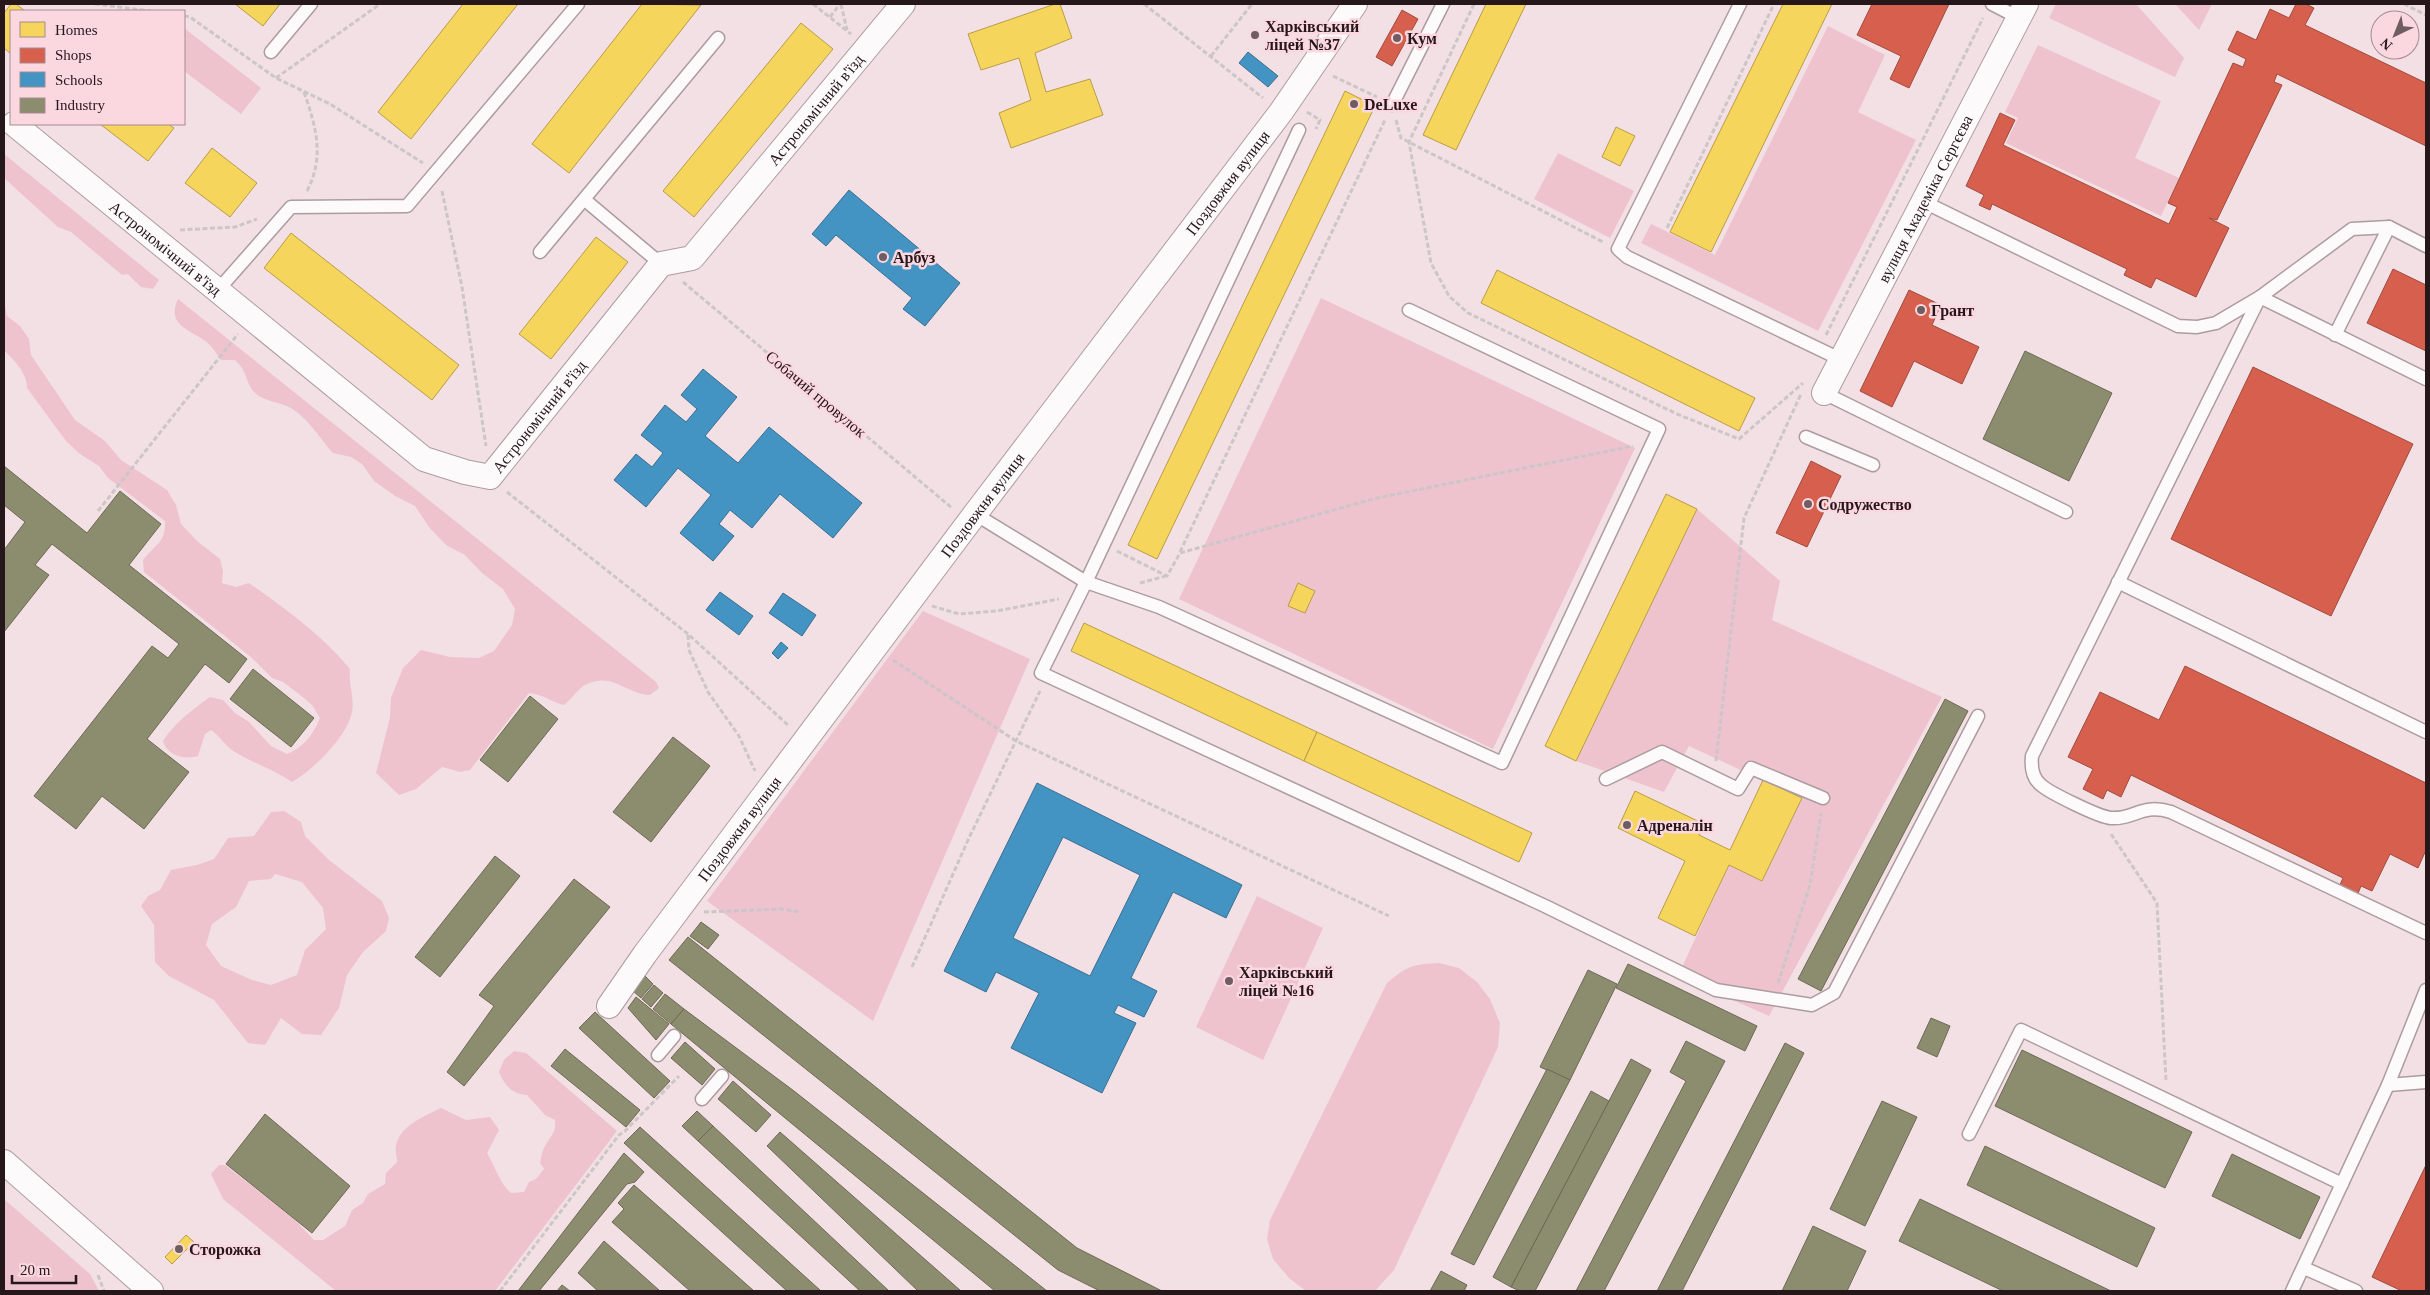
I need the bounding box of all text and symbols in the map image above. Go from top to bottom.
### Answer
legend [10,10,185,125]
north arrow [2370,10,2420,60]
place label: Харківський ліцей №37 [1265,18,1359,53]
text: Homes [55,22,98,38]
marker: Харківський ліцей №37 [1249,29,1261,41]
place label: Кум [1407,30,1437,48]
marker: Кум [1391,32,1403,44]
text: N [2378,35,2395,53]
text: Shops [55,47,92,63]
street label: Астрономічний в'їзд [765,50,867,168]
text: Schools [55,72,103,88]
place label: DeLuxe [1364,96,1417,113]
text: Industry [55,97,105,113]
marker: DeLuxe [1348,98,1360,110]
street label: вулиця Академіка Сергєєва [1874,112,1975,285]
street label: Поздовжня вулиця [1182,126,1273,238]
street label: Астрономічний в'їзд [107,197,225,299]
place label: Арбуз [893,249,936,267]
marker: Арбуз [877,251,889,263]
place label: Грант [1931,302,1974,320]
marker: Грант [1915,304,1927,316]
street label: Собачий провулок [762,347,870,442]
street label: Астрономічний в'їзд [489,357,590,476]
street label: Поздовжня вулиця [937,449,1028,560]
place label: Содружество [1818,496,1912,514]
marker: Содружество [1802,498,1814,510]
street label: Поздовжня вулиця [694,772,784,884]
place label: Адреналін [1637,817,1713,835]
marker: Адреналін [1621,819,1633,831]
place label: Харківський ліцей №16 [1239,964,1333,999]
marker: Харківський ліцей №16 [1223,975,1235,987]
place label: Сторожка [189,1241,261,1259]
marker: Сторожка [173,1243,185,1255]
scale bar [12,1252,76,1284]
text: 20 m [20,1262,51,1278]

